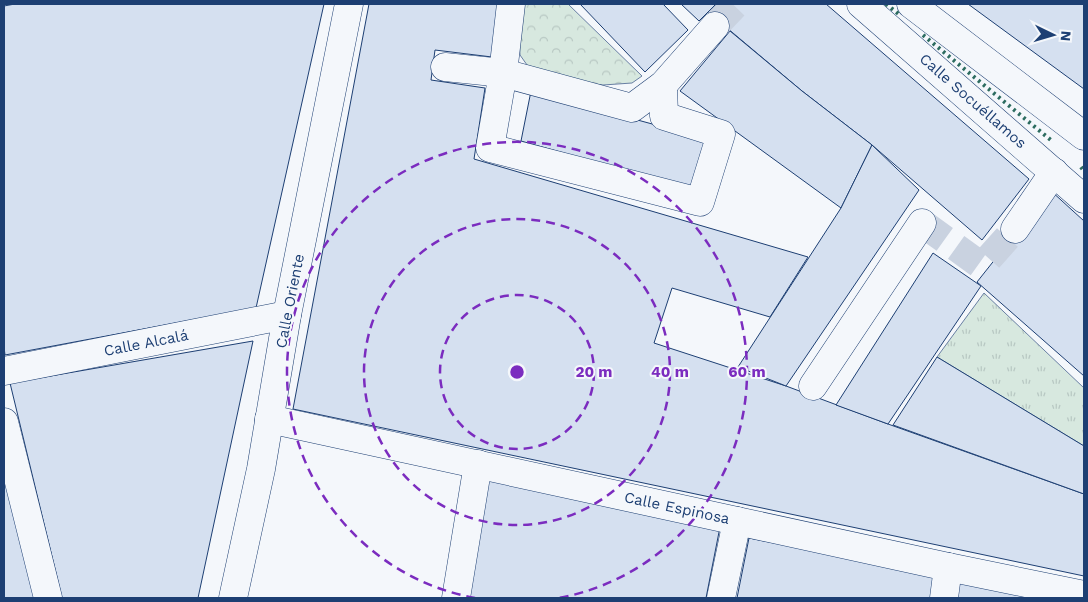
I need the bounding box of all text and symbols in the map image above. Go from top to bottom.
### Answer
north arrow [1028,10,1078,60]
text: N [1058,30,1074,42]
street label: Calle Socuéllamos [916,50,1030,152]
street label: Calle Oriente [272,252,308,350]
street label: Calle Alcalá [102,326,190,360]
centre of rings [508,363,526,381]
text: 20 m [575,363,613,381]
text: 40 m [651,363,689,381]
text: 60 m [728,363,766,381]
street label: Calle Espinosa [623,488,732,528]

